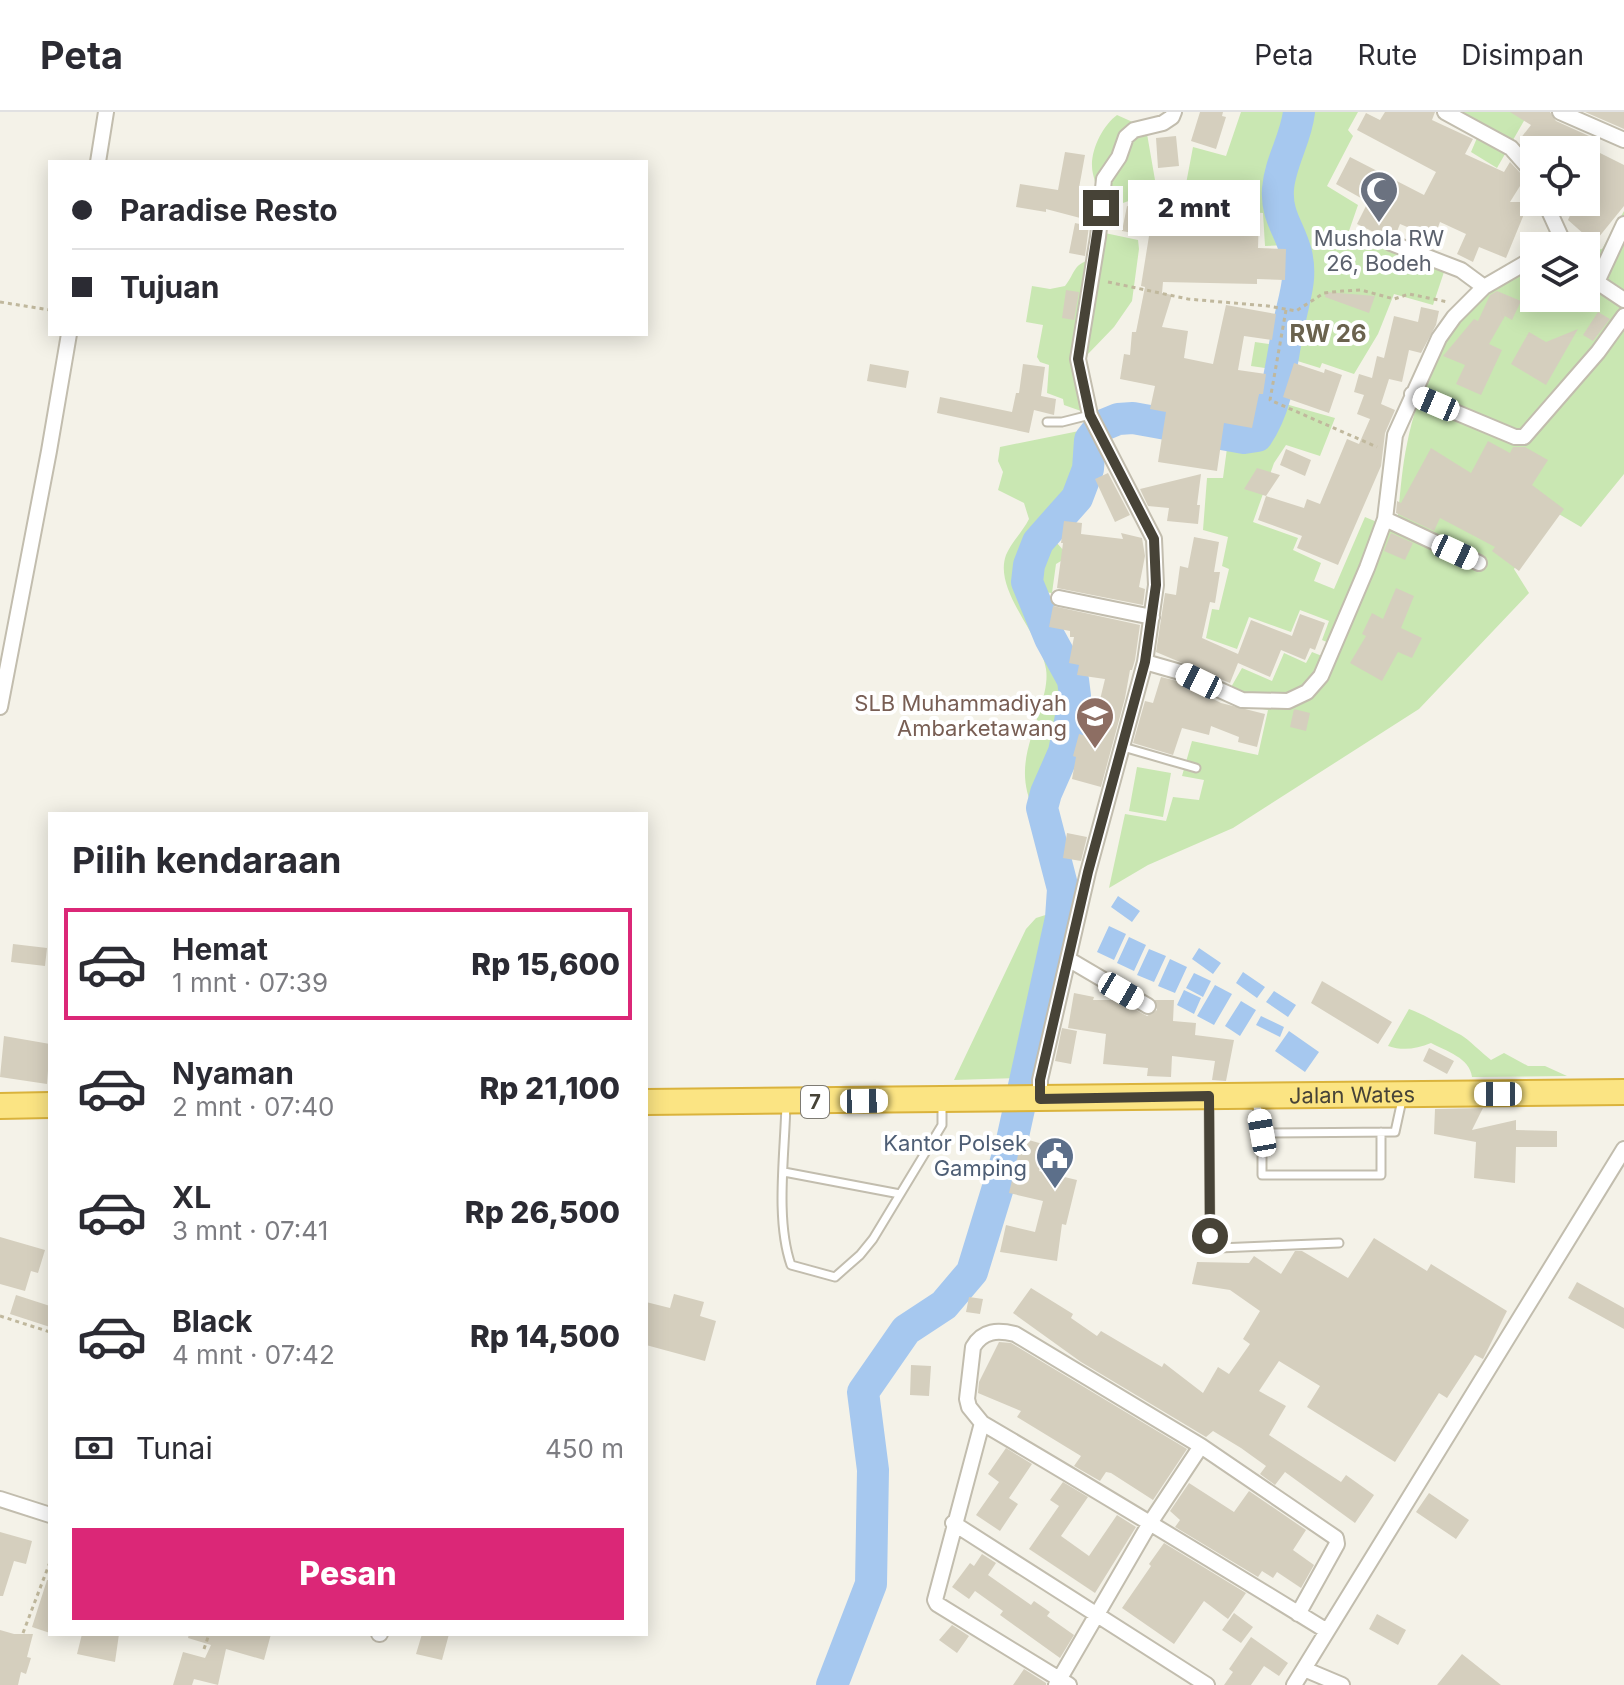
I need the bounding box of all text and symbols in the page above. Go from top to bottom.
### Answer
text: Peta [40,32,123,78]
text: Peta [1254,38,1313,72]
text: Rute [1357,38,1417,72]
text: Disimpan [1461,38,1584,72]
map controls [1520,136,1600,312]
button: locate [1520,136,1600,216]
mosque icon: Mushola RW 26, Bodeh [1358,169,1400,224]
callout: 2 mnt [1129,180,1261,236]
route end [1083,190,1119,226]
text: Paradise Resto [120,192,338,228]
text: 2 mnt [1158,192,1230,223]
place label: Mushola RW 26, Bodeh [1314,225,1445,276]
button: layers [1520,232,1600,312]
text: Tujuan [120,269,219,305]
district label: RW 26 [1289,319,1367,348]
car [1409,384,1463,424]
car [1428,531,1482,573]
car [1172,660,1226,702]
place label: SLB Muhammadiyah Ambarketawang [854,690,1067,741]
school or university icon: SLB Muhammadiyah Ambarketawang [1074,695,1116,750]
text: Pilih kendaraan [72,838,341,882]
icon: car [76,928,148,1000]
text: Hemat [172,931,268,967]
text: Rp 15,600 [471,946,620,982]
text: 1 mnt · 07:39 [172,967,328,998]
car [1094,969,1148,1013]
icon: car [76,1052,148,1124]
text: Nyaman [172,1055,294,1091]
text: Rp 21,100 [479,1070,620,1106]
street label: Jalan Wates [1289,1081,1415,1108]
car [1474,1082,1522,1106]
road number: 7 [801,1086,829,1118]
car [840,1089,888,1113]
text: 2 mnt · 07:40 [172,1091,334,1122]
car [1246,1107,1278,1159]
place label: Kantor Polsek Gamping [883,1130,1027,1181]
public building icon: Kantor Polsek Gamping [1034,1135,1076,1190]
icon: car [76,1176,148,1248]
text: XL [172,1179,211,1215]
text: Rp 26,500 [465,1194,620,1230]
text: 3 mnt · 07:41 [172,1215,328,1246]
route start [1192,1218,1228,1254]
icon: car [76,1300,148,1372]
text: Black [172,1303,252,1339]
text: Rp 14,500 [470,1318,620,1354]
text: 4 mnt · 07:42 [172,1339,335,1370]
icon: cash [72,1426,116,1470]
text: Tunai [136,1430,213,1466]
text: 450 m [545,1433,624,1464]
button: Pesan [72,1528,624,1620]

